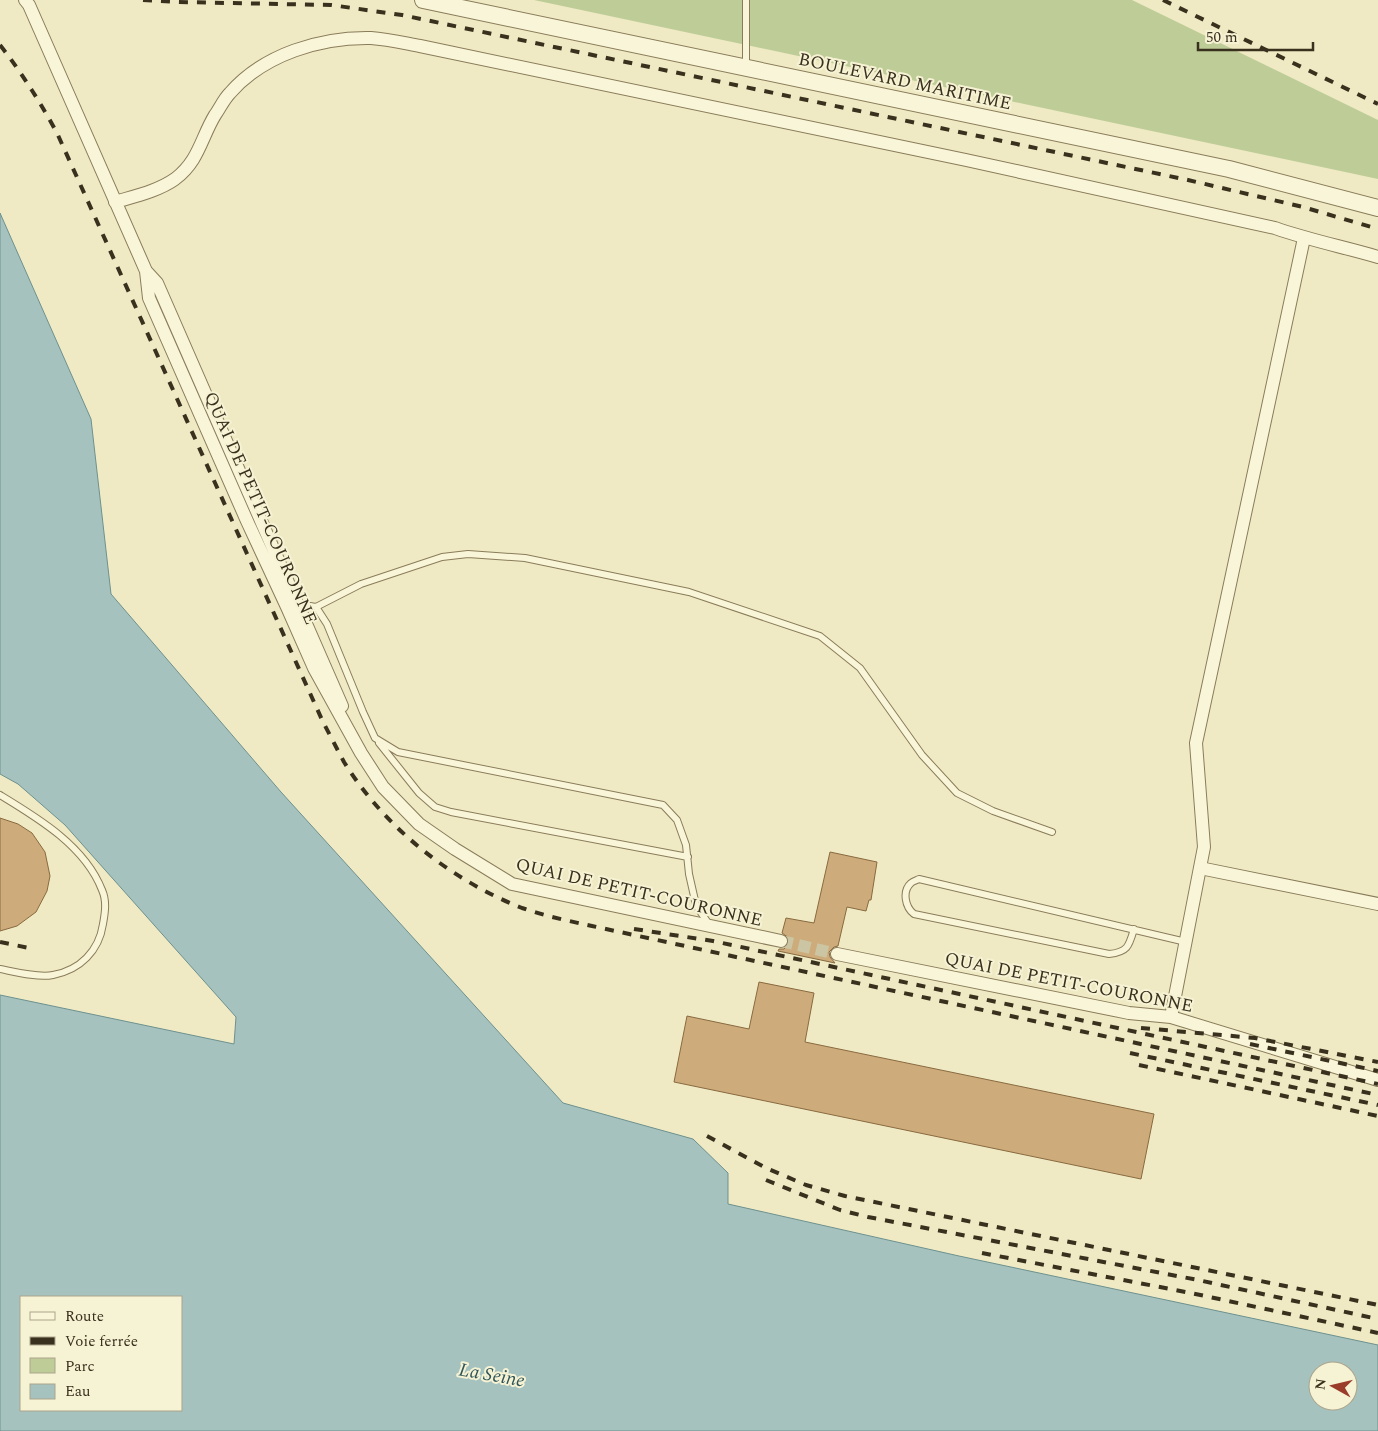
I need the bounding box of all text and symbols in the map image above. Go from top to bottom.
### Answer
scale bar [1198,20,1313,52]
text: 50 m [1206,26,1238,49]
street label: BOULEVARD MARITIME [796,46,1014,117]
street label: QUAI DE PETIT-COURONNE [197,387,324,629]
street label: QUAI DE PETIT-COURONNE [513,851,765,934]
street label: QUAI DE PETIT-COURONNE [942,945,1195,1020]
legend [20,1296,182,1411]
text: Route [65,1305,104,1328]
text: Voie ferrée [65,1330,138,1353]
text: Parc [65,1355,95,1378]
water label: La Seine [457,1355,527,1396]
north arrow [1308,1361,1358,1411]
text: N [1309,1377,1332,1391]
text: Eau [65,1380,91,1403]

